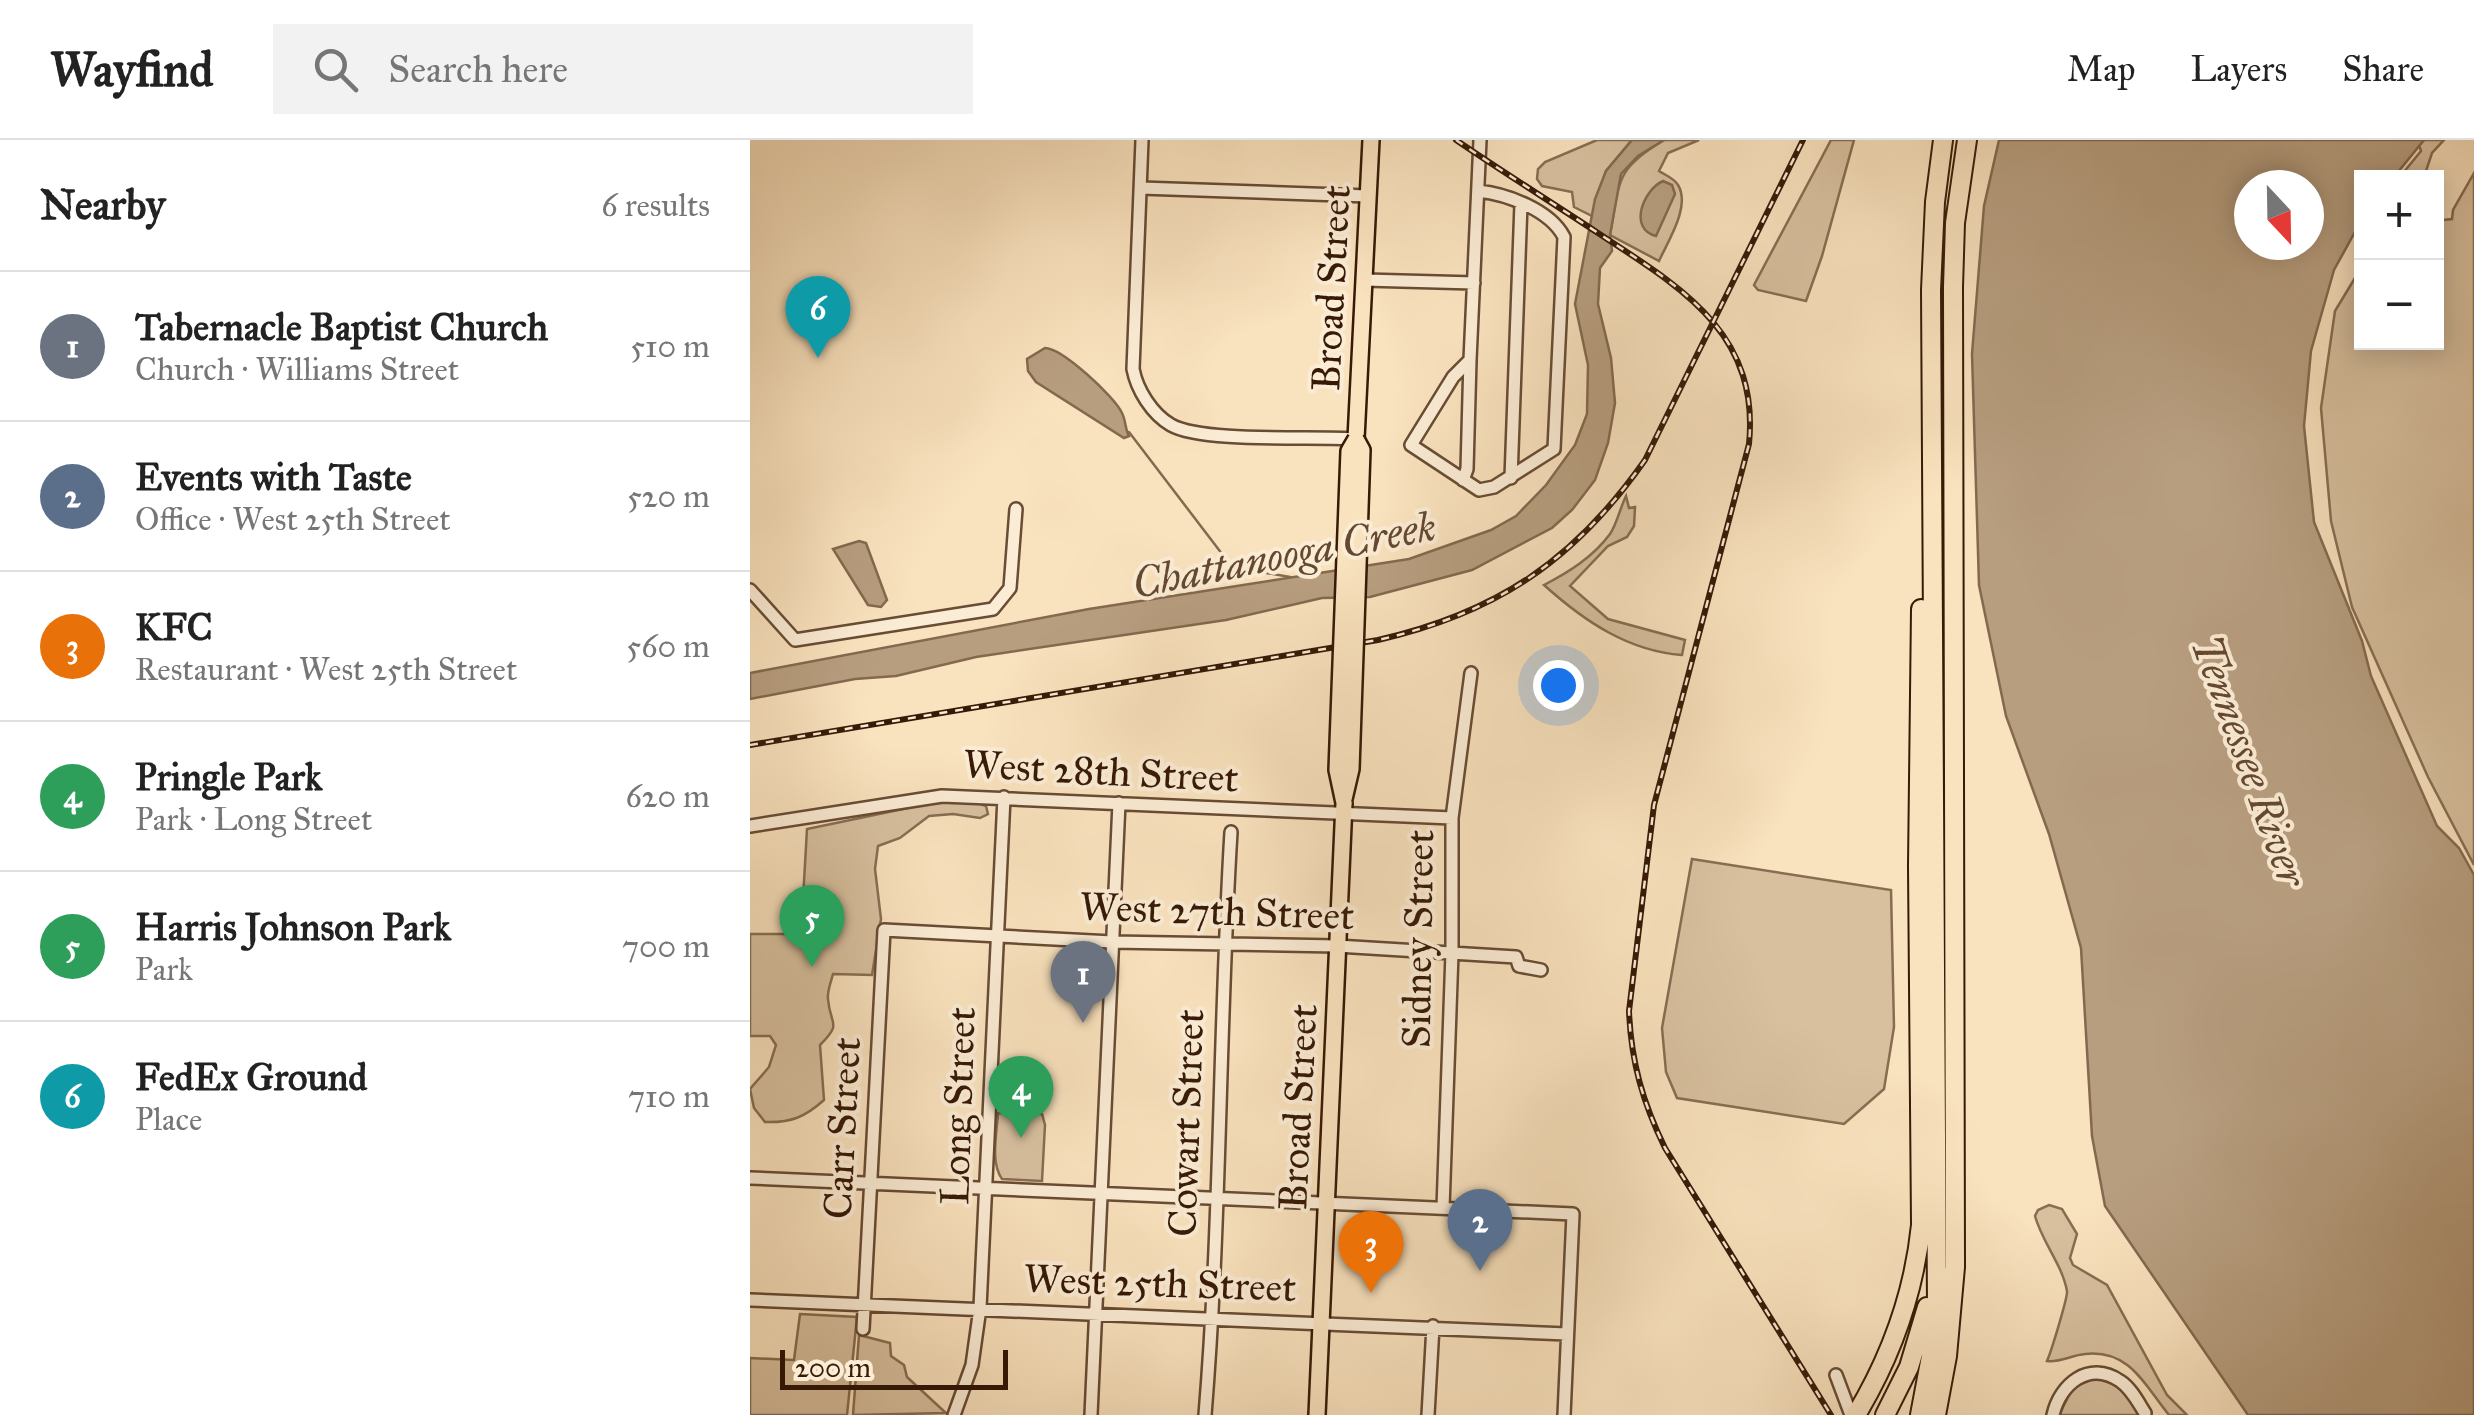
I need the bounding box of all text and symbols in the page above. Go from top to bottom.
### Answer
search box [273,24,973,114]
text: Wayfind [50,40,213,99]
icon: search [308,42,363,97]
text: Search here [388,46,568,92]
text: Map [2067,48,2135,91]
text: Layers [2190,48,2287,91]
text: Share [2342,48,2424,91]
north arrow [2234,170,2324,260]
map controls [2354,170,2444,350]
button: + [2354,170,2444,260]
text: Nearby [40,179,165,231]
street label: Broad Street [1301,184,1361,392]
text: 6 results [601,186,710,225]
button: − [2354,260,2444,350]
pin: 6 [786,276,850,358]
text: Tabernacle Baptist Church [135,304,548,350]
text: 1 [66,327,79,366]
text: 510 m [630,327,710,366]
text: Church · Williams Street [135,350,459,389]
text: Events with Taste [135,454,412,500]
text: 2 [65,477,80,516]
text: 520 m [627,477,710,516]
text: Office · West 25th Street [135,500,451,539]
water label: Chattanooga Creek [1128,500,1440,610]
text: KFC [135,604,213,650]
text: 3 [66,627,79,666]
text: 560 m [626,627,710,666]
water label: Tennessee River [2180,628,2319,896]
text: Restaurant · West 25th Street [135,650,517,689]
your location [1533,660,1584,711]
street label: West 28th Street [962,739,1240,803]
text: Pringle Park [135,754,322,800]
text: 4 [64,777,81,816]
text: 620 m [625,777,710,816]
text: Park · Long Street [135,800,372,839]
street label: Sidney Street [1392,829,1444,1049]
street label: West 27th Street [1079,882,1355,940]
pin: 5 [780,884,844,967]
text: Harris Johnson Park [135,904,451,950]
text: 5 [65,927,80,966]
text: 700 m [622,927,710,966]
pin: 1 [1050,940,1116,1023]
text: Park [135,950,193,989]
street label: Broad Street [1268,1003,1328,1211]
street label: Long Street [930,1006,986,1206]
street label: Cowart Street [1158,1008,1214,1238]
street label: Carr Street [813,1036,871,1220]
text: FedEx Ground [135,1054,367,1100]
pin: 4 [988,1056,1054,1138]
text: 6 [64,1077,81,1116]
text: 710 m [628,1077,710,1116]
text: Place [135,1100,202,1139]
pin: 2 [1448,1188,1512,1271]
pin: 3 [1338,1210,1404,1293]
street label: West 25th Street [1023,1254,1297,1312]
scale bar [780,1345,1008,1390]
text: 200 m [795,1350,871,1385]

